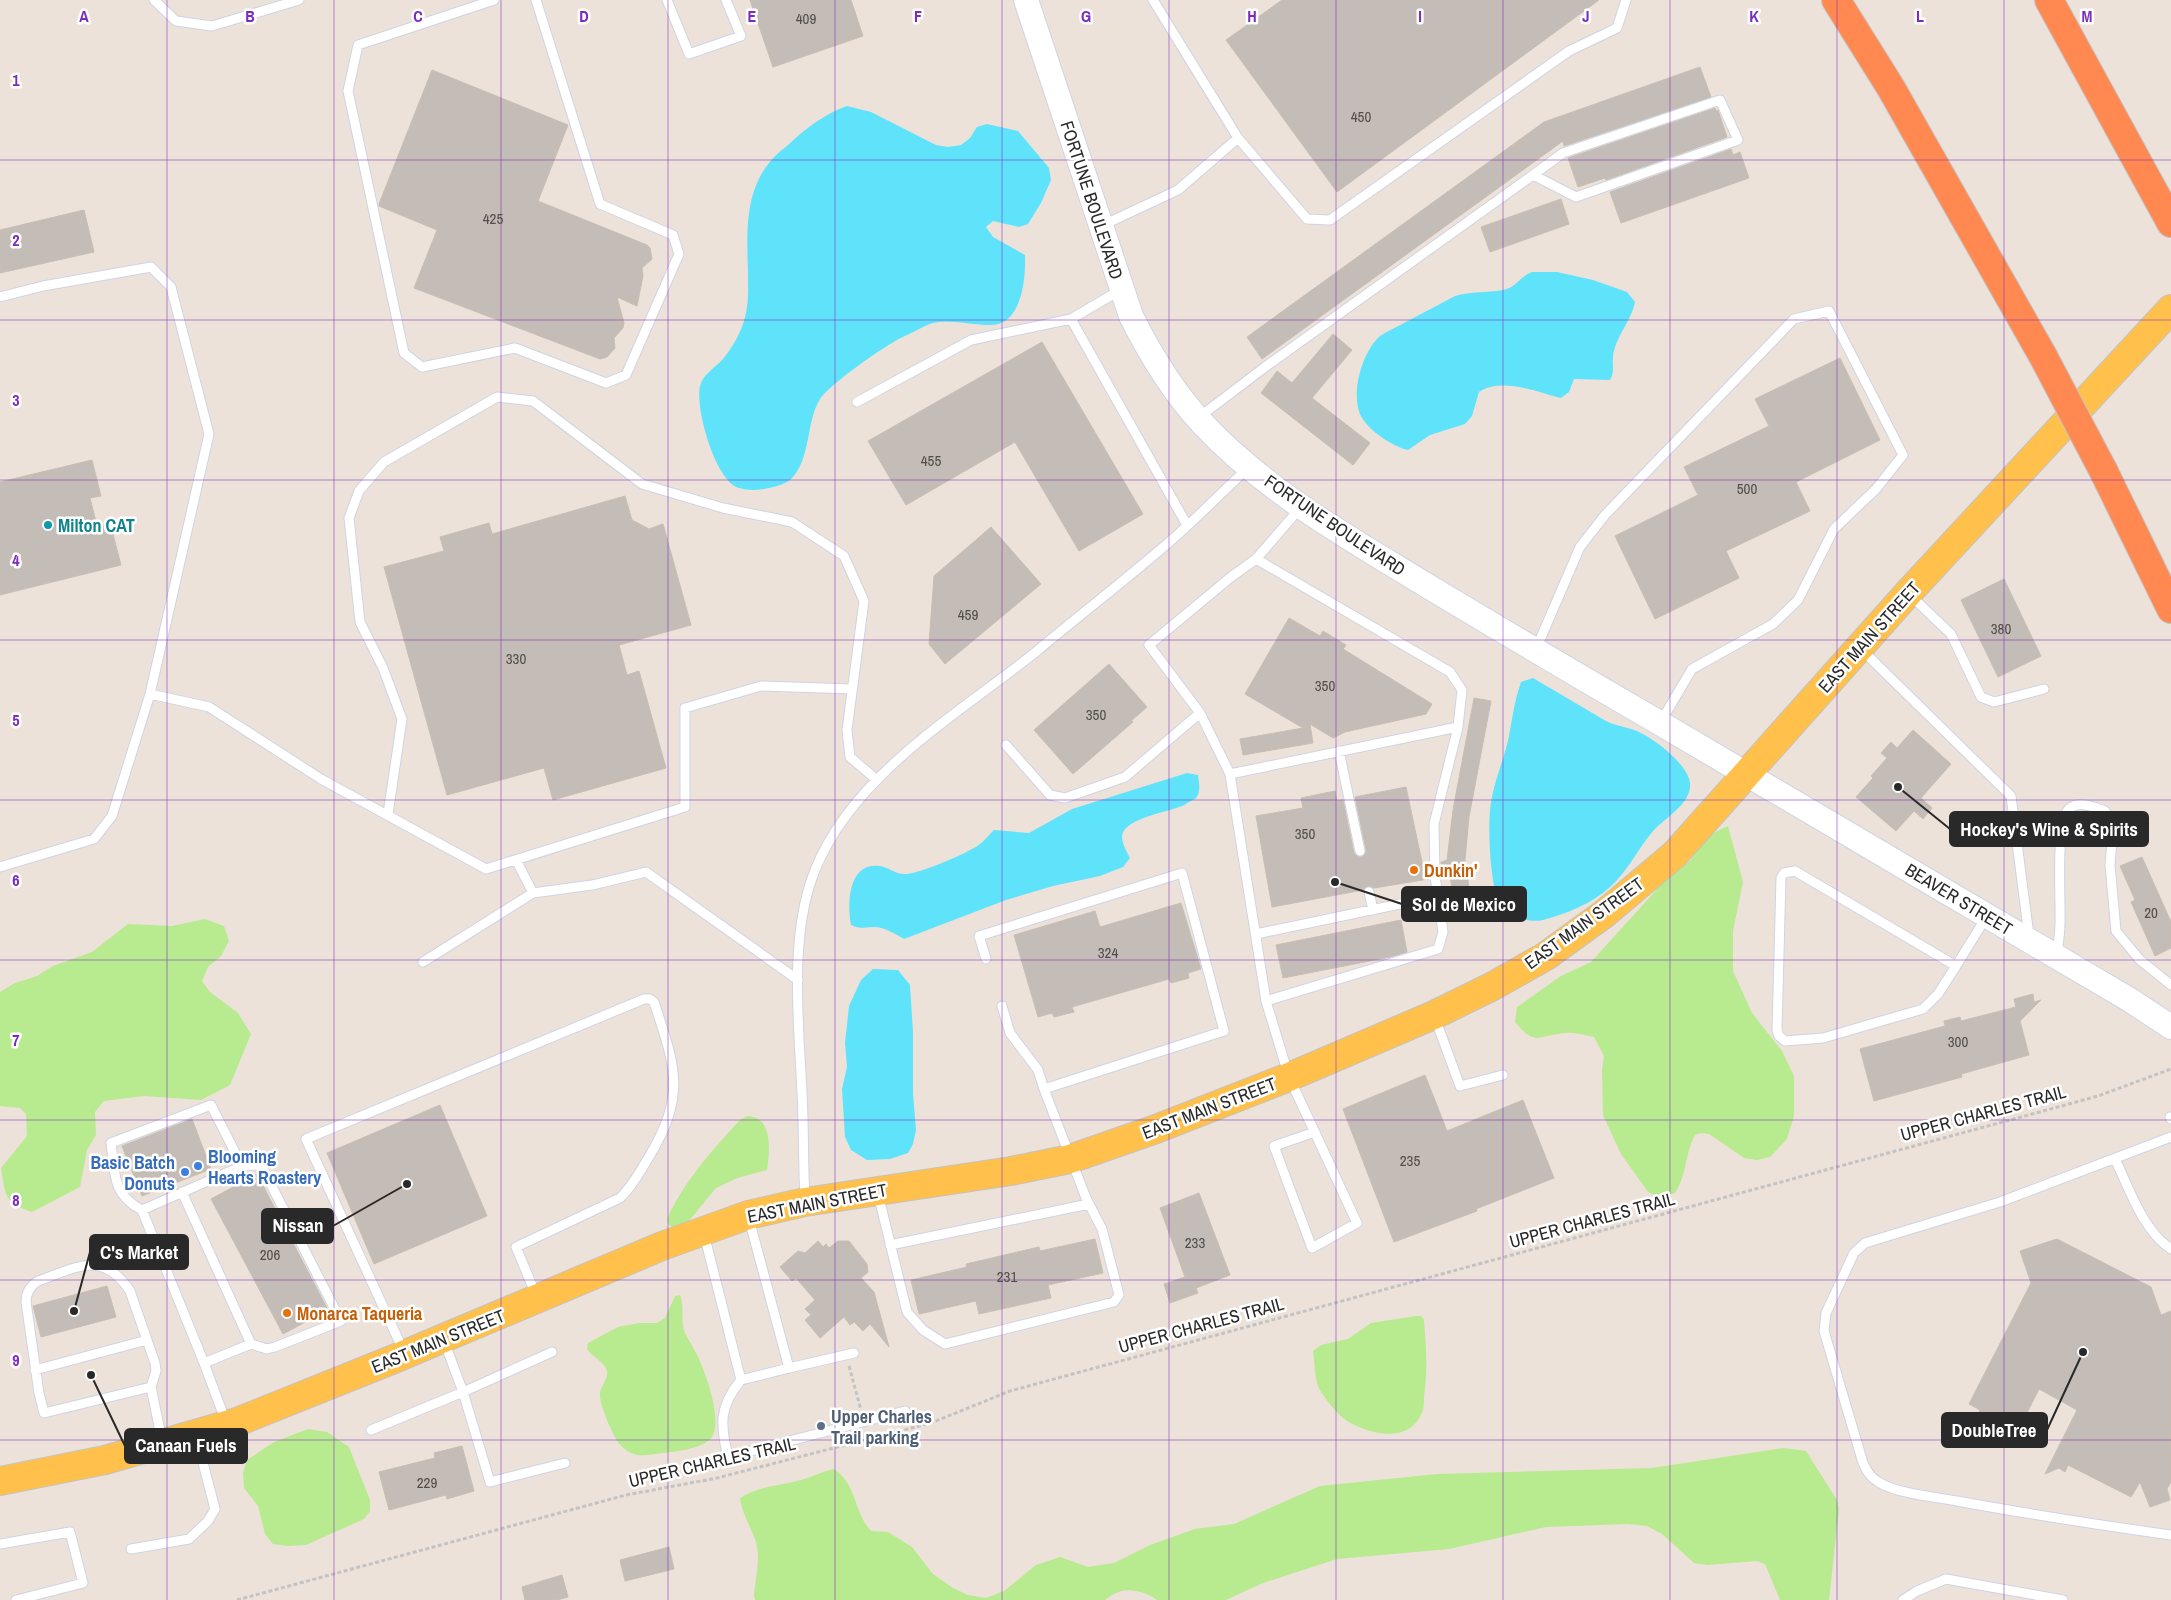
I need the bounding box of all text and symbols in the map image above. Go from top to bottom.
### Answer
text: A [79,5,89,27]
text: B [245,5,255,27]
text: C [413,5,423,27]
text: D [579,5,589,27]
text: E [748,5,757,27]
text: F [914,5,922,27]
text: G [1081,5,1091,27]
text: H [1247,5,1257,27]
text: I [1418,5,1422,27]
text: J [1582,5,1590,27]
text: K [1749,5,1759,27]
text: L [1916,5,1924,27]
text: M [2082,5,2093,27]
house number: 409 [796,8,816,29]
text: 1 [12,69,20,91]
house number: 450 [1351,106,1371,127]
street label: FORTUNE BOULEVARD [1055,118,1129,282]
house number: 425 [483,208,503,229]
text: 2 [12,229,20,251]
text: 3 [12,389,20,411]
house number: 455 [921,450,941,471]
street label: FORTUNE BOULEVARD [1260,468,1410,582]
house number: 500 [1737,478,1757,499]
place label: Milton CAT [58,513,135,538]
marker: Milton CAT [42,519,54,531]
text: 4 [12,549,20,571]
street label: EAST MAIN STREET [1812,576,1926,698]
house number: 459 [958,604,978,625]
house number: 380 [1991,618,2011,639]
house number: 330 [506,648,526,669]
house number: 350 [1315,675,1335,696]
house number: 350 [1086,704,1106,725]
text: 5 [12,709,20,731]
callout: Hockey's Wine & Spirits [1950,812,2148,846]
text: Hockey's Wine & Spirits [1960,816,2138,842]
house number: 350 [1295,823,1315,844]
street label: BEAVER STREET [1901,857,2017,941]
place label: Dunkin' [1424,858,1478,883]
marker: Dunkin' [1408,864,1420,876]
text: 6 [12,869,20,891]
street label: EAST MAIN STREET [1519,871,1649,975]
callout: Sol de Mexico [1402,887,1526,921]
text: Sol de Mexico [1412,891,1516,917]
house number: 20 [2144,902,2158,923]
house number: 324 [1098,942,1118,963]
text: 7 [12,1029,20,1051]
house number: 300 [1948,1031,1968,1052]
street label: EAST MAIN STREET [1138,1071,1280,1145]
street label: UPPER CHARLES TRAIL [1897,1079,2069,1147]
place label: Blooming Hearts Roastery [208,1144,322,1190]
place label: Basic Batch Donuts [91,1150,175,1196]
house number: 235 [1400,1150,1420,1171]
marker: Blooming Hearts Roastery [192,1160,204,1172]
marker: Basic Batch Donuts [179,1166,191,1178]
street label: EAST MAIN STREET [745,1177,889,1229]
street label: UPPER CHARLES TRAIL [1506,1186,1678,1254]
text: 8 [12,1189,20,1211]
callout: Nissan [262,1209,333,1243]
text: Nissan [272,1212,324,1238]
house number: 233 [1185,1232,1205,1253]
callout: C's Market [90,1235,188,1269]
text: C's Market [100,1239,178,1265]
house number: 206 [260,1244,280,1265]
house number: 231 [997,1266,1017,1287]
street label: UPPER CHARLES TRAIL [1115,1291,1287,1359]
place label: Monarca Taqueria [297,1301,423,1326]
street label: EAST MAIN STREET [368,1303,508,1379]
marker: Monarca Taqueria [281,1307,293,1319]
text: 9 [12,1349,20,1371]
place label: Upper Charles Trail parking [831,1404,932,1450]
callout: DoubleTree [1942,1413,2047,1447]
text: DoubleTree [1952,1417,2037,1443]
marker: Upper Charles Trail parking [815,1420,827,1432]
callout: Canaan Fuels [125,1429,247,1463]
street label: UPPER CHARLES TRAIL [626,1431,798,1493]
text: Canaan Fuels [135,1432,237,1458]
house number: 229 [417,1472,437,1493]

